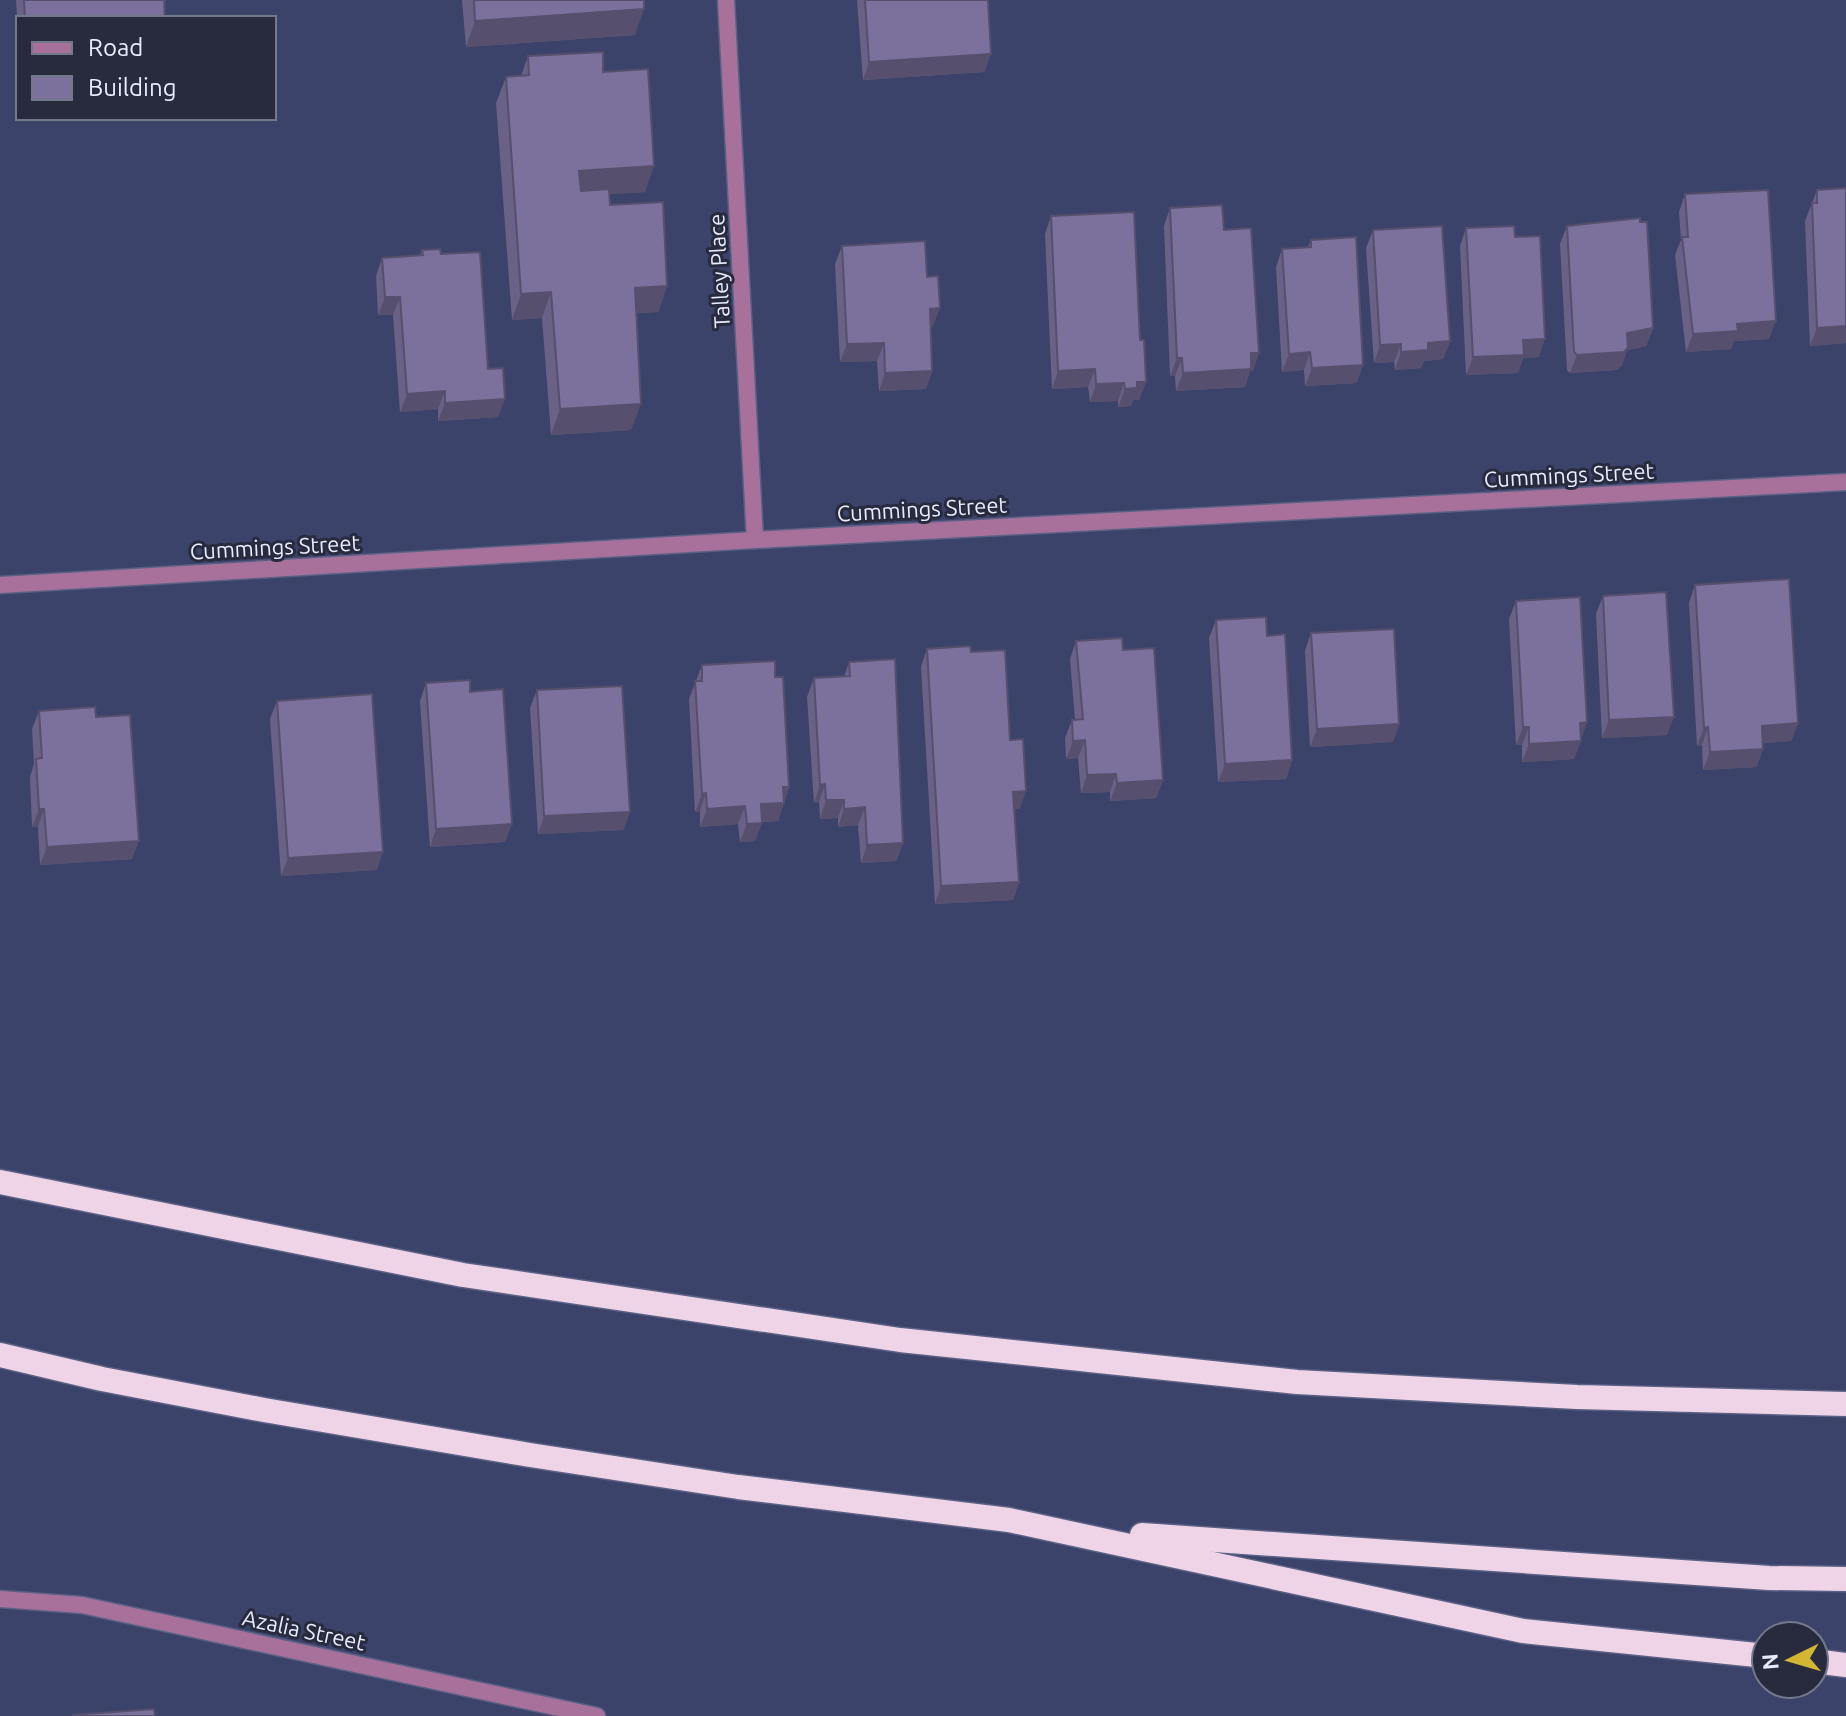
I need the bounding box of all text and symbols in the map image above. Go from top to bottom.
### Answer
legend [16,16,276,120]
text: Road [88,34,143,61]
text: Building [88,74,176,101]
street label: Talley Place [703,213,734,329]
street label: Cummings Street [1483,458,1655,491]
street label: Cummings Street [836,492,1008,525]
street label: Cummings Street [189,530,361,563]
street label: Azalia Street [240,1604,368,1655]
north arrow [1750,1620,1830,1700]
text: N [1756,1653,1783,1671]

